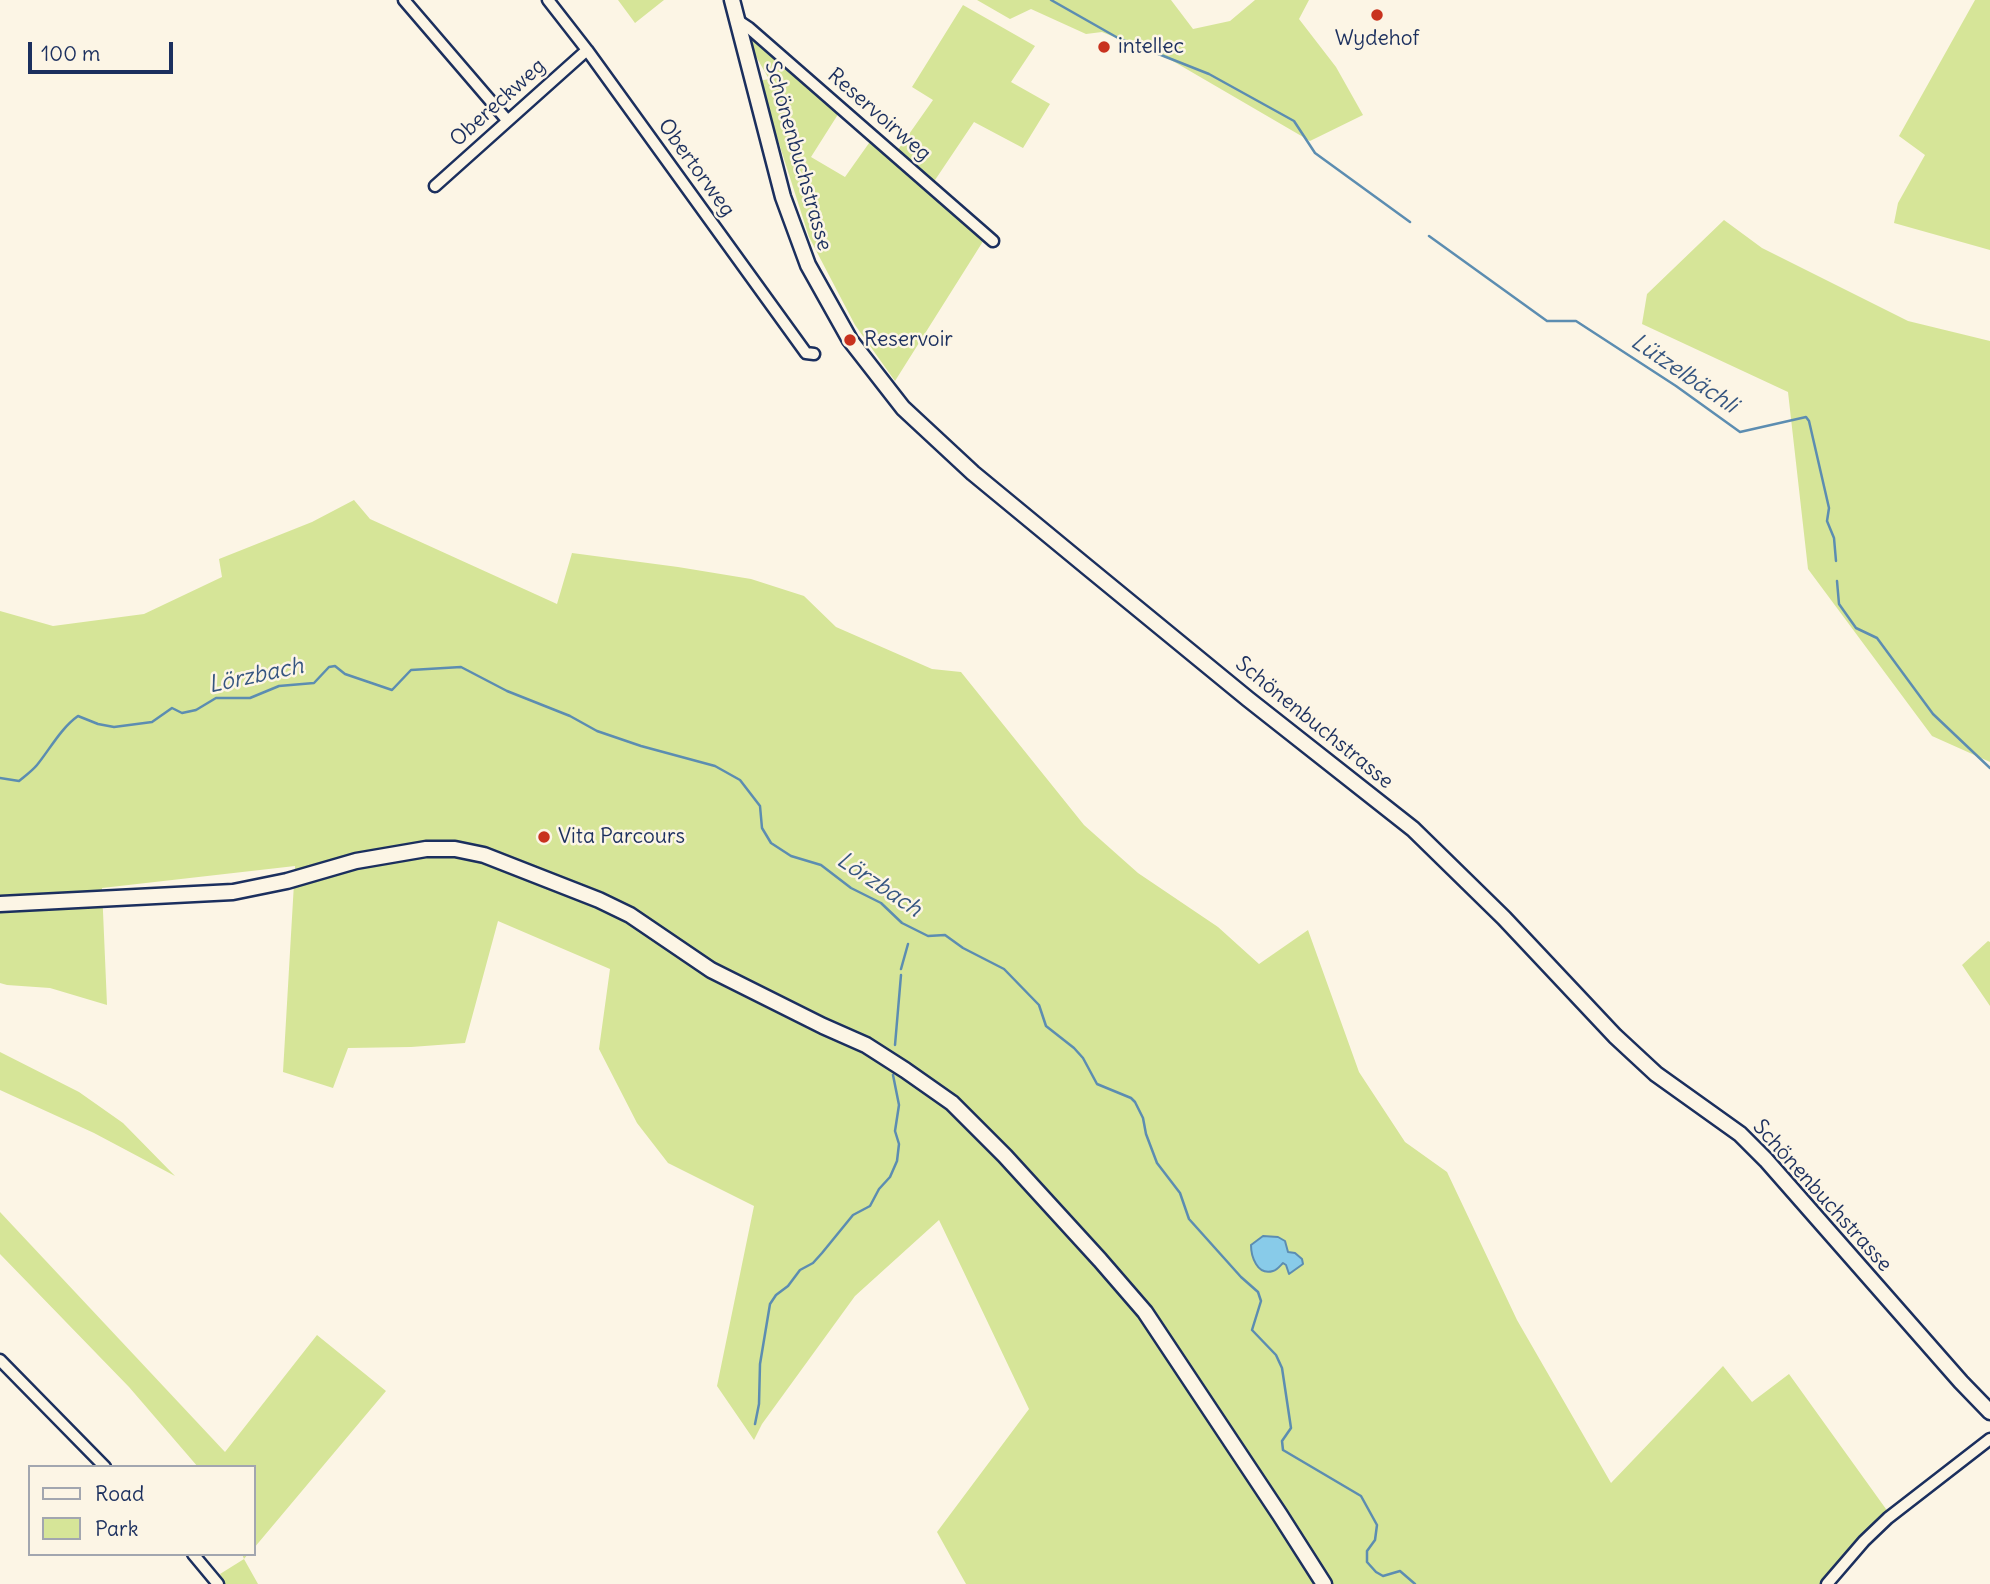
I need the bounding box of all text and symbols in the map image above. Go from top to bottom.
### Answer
marker: Wydehof [1369,7,1385,23]
place label: Wydehof [1335,26,1419,52]
scale bar [32,28,177,72]
place label: intellec [1118,34,1184,60]
marker: intellec [1096,39,1112,55]
text: 100 m [41,40,100,67]
street label: Obereckweg [445,54,551,152]
street label: Schönenbuchstrasse [759,58,837,254]
street label: Reservoirweg [822,63,936,167]
street label: Obertorweg [652,114,740,222]
place label: Reservoir [864,327,953,353]
water label: Lützelbächli [1625,328,1743,420]
marker: Reservoir [842,332,858,348]
water label: Lörzbach [206,652,306,700]
street label: Schönenbuchstrasse [1230,652,1398,794]
place label: Vita Parcours [558,824,685,850]
marker: Vita Parcours [536,829,552,845]
water label: Lörzbach [831,847,927,923]
street label: Schönenbuchstrasse [1747,1115,1897,1277]
legend [28,1465,256,1556]
text: Road [95,1480,144,1507]
text: Park [95,1515,138,1542]

